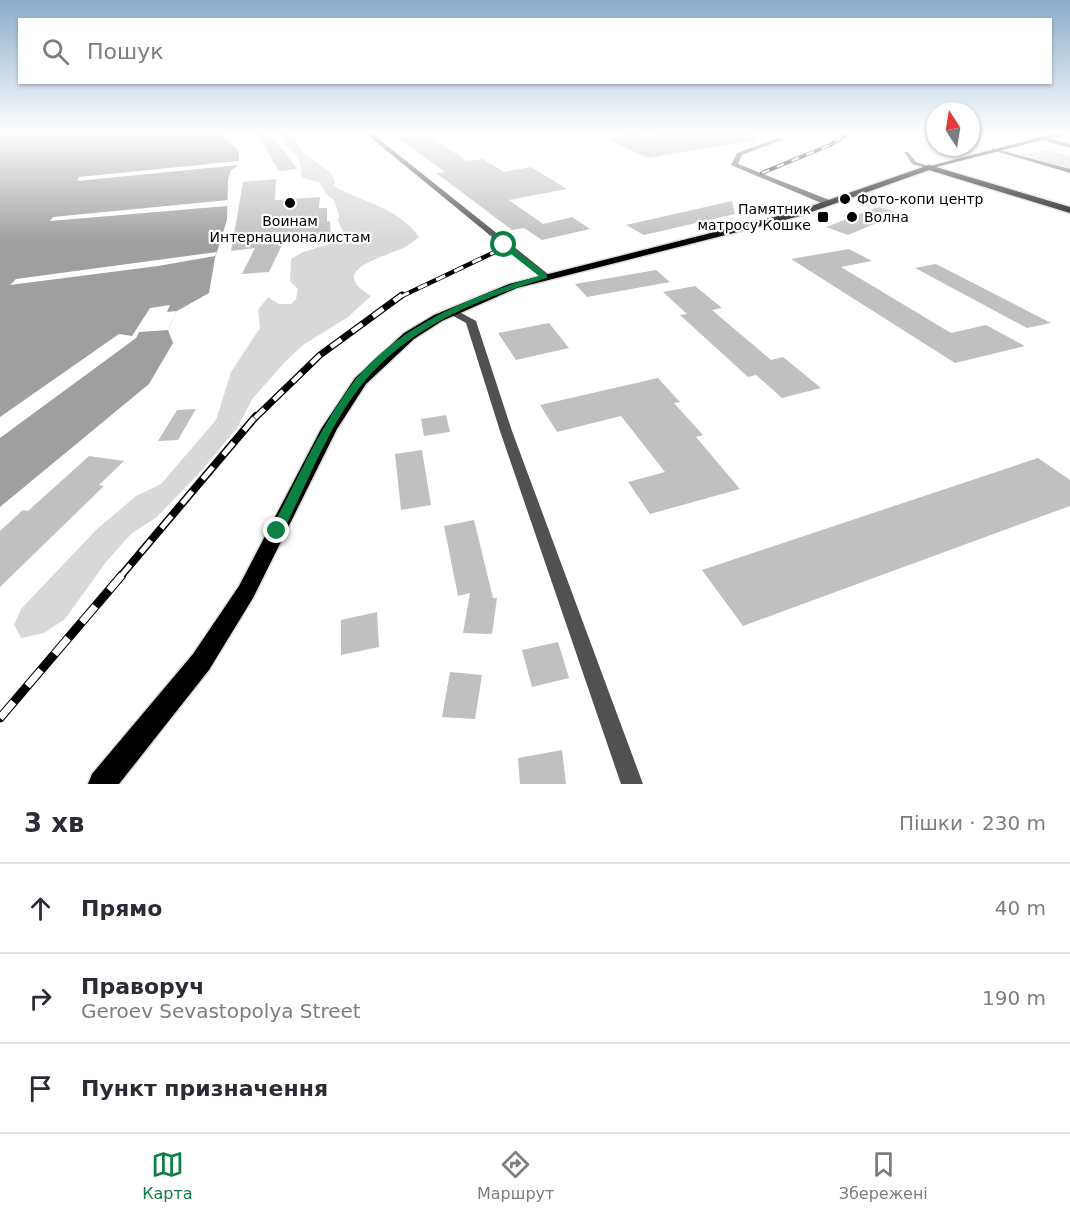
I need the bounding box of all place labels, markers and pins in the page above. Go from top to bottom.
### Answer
place label: Фото-копи центр [857,191,984,207]
marker: Фото-копи центр [838,192,852,206]
marker: Воинам Интернационалистам [283,196,297,210]
place label: Памятник матросу Кошке [697,201,811,233]
place label: Волна [864,209,909,225]
marker: Памятник матросу Кошке [816,210,830,224]
marker: Волна [845,210,859,224]
place label: Воинам Интернационалистам [210,213,370,245]

